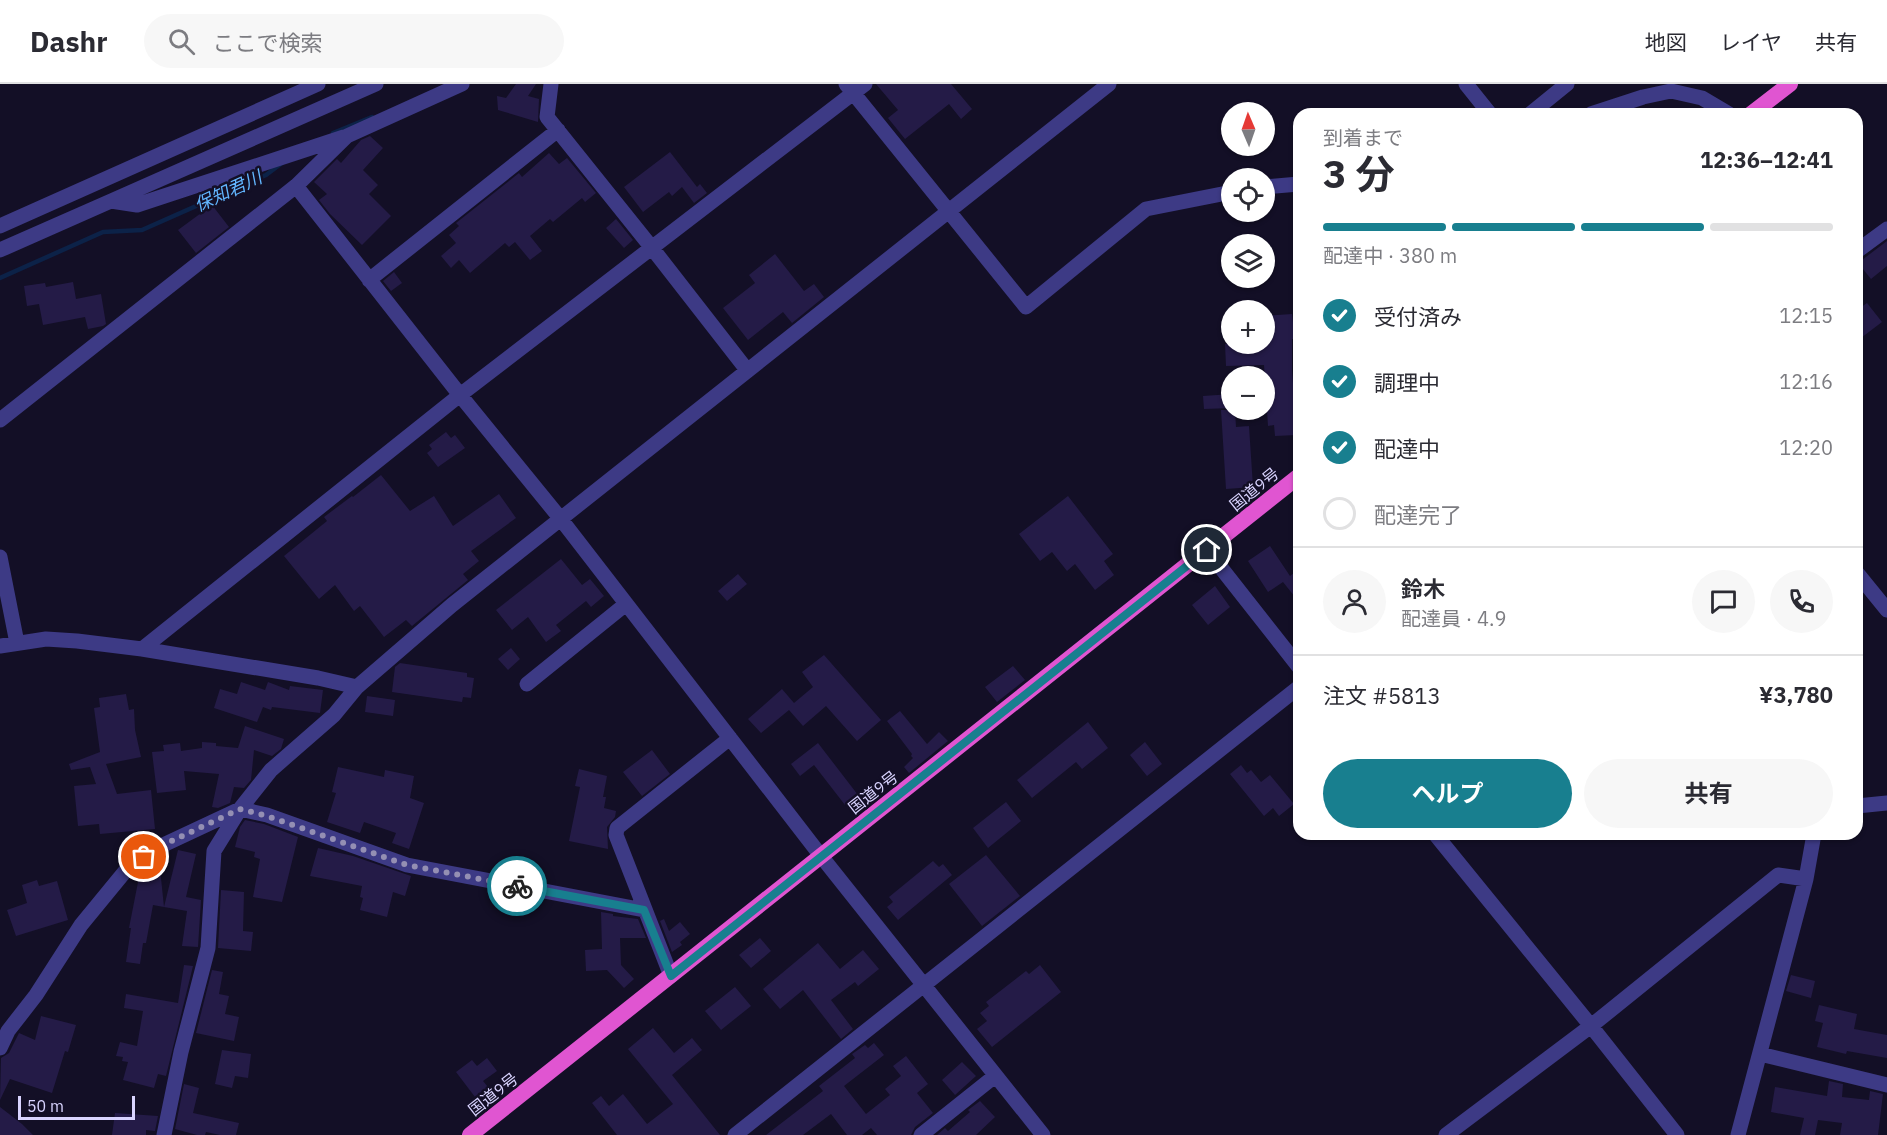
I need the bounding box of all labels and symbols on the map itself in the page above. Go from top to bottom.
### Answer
north arrow [1221,102,1275,156]
water label: 保知君川 [191,165,267,217]
street label: 国道9号 [1225,463,1283,515]
pin [1181,524,1232,575]
street label: 国道9号 [844,766,902,818]
pin [118,831,169,882]
courier [487,856,547,916]
street label: 国道9号 [464,1068,522,1120]
scale bar [18,1093,135,1120]

